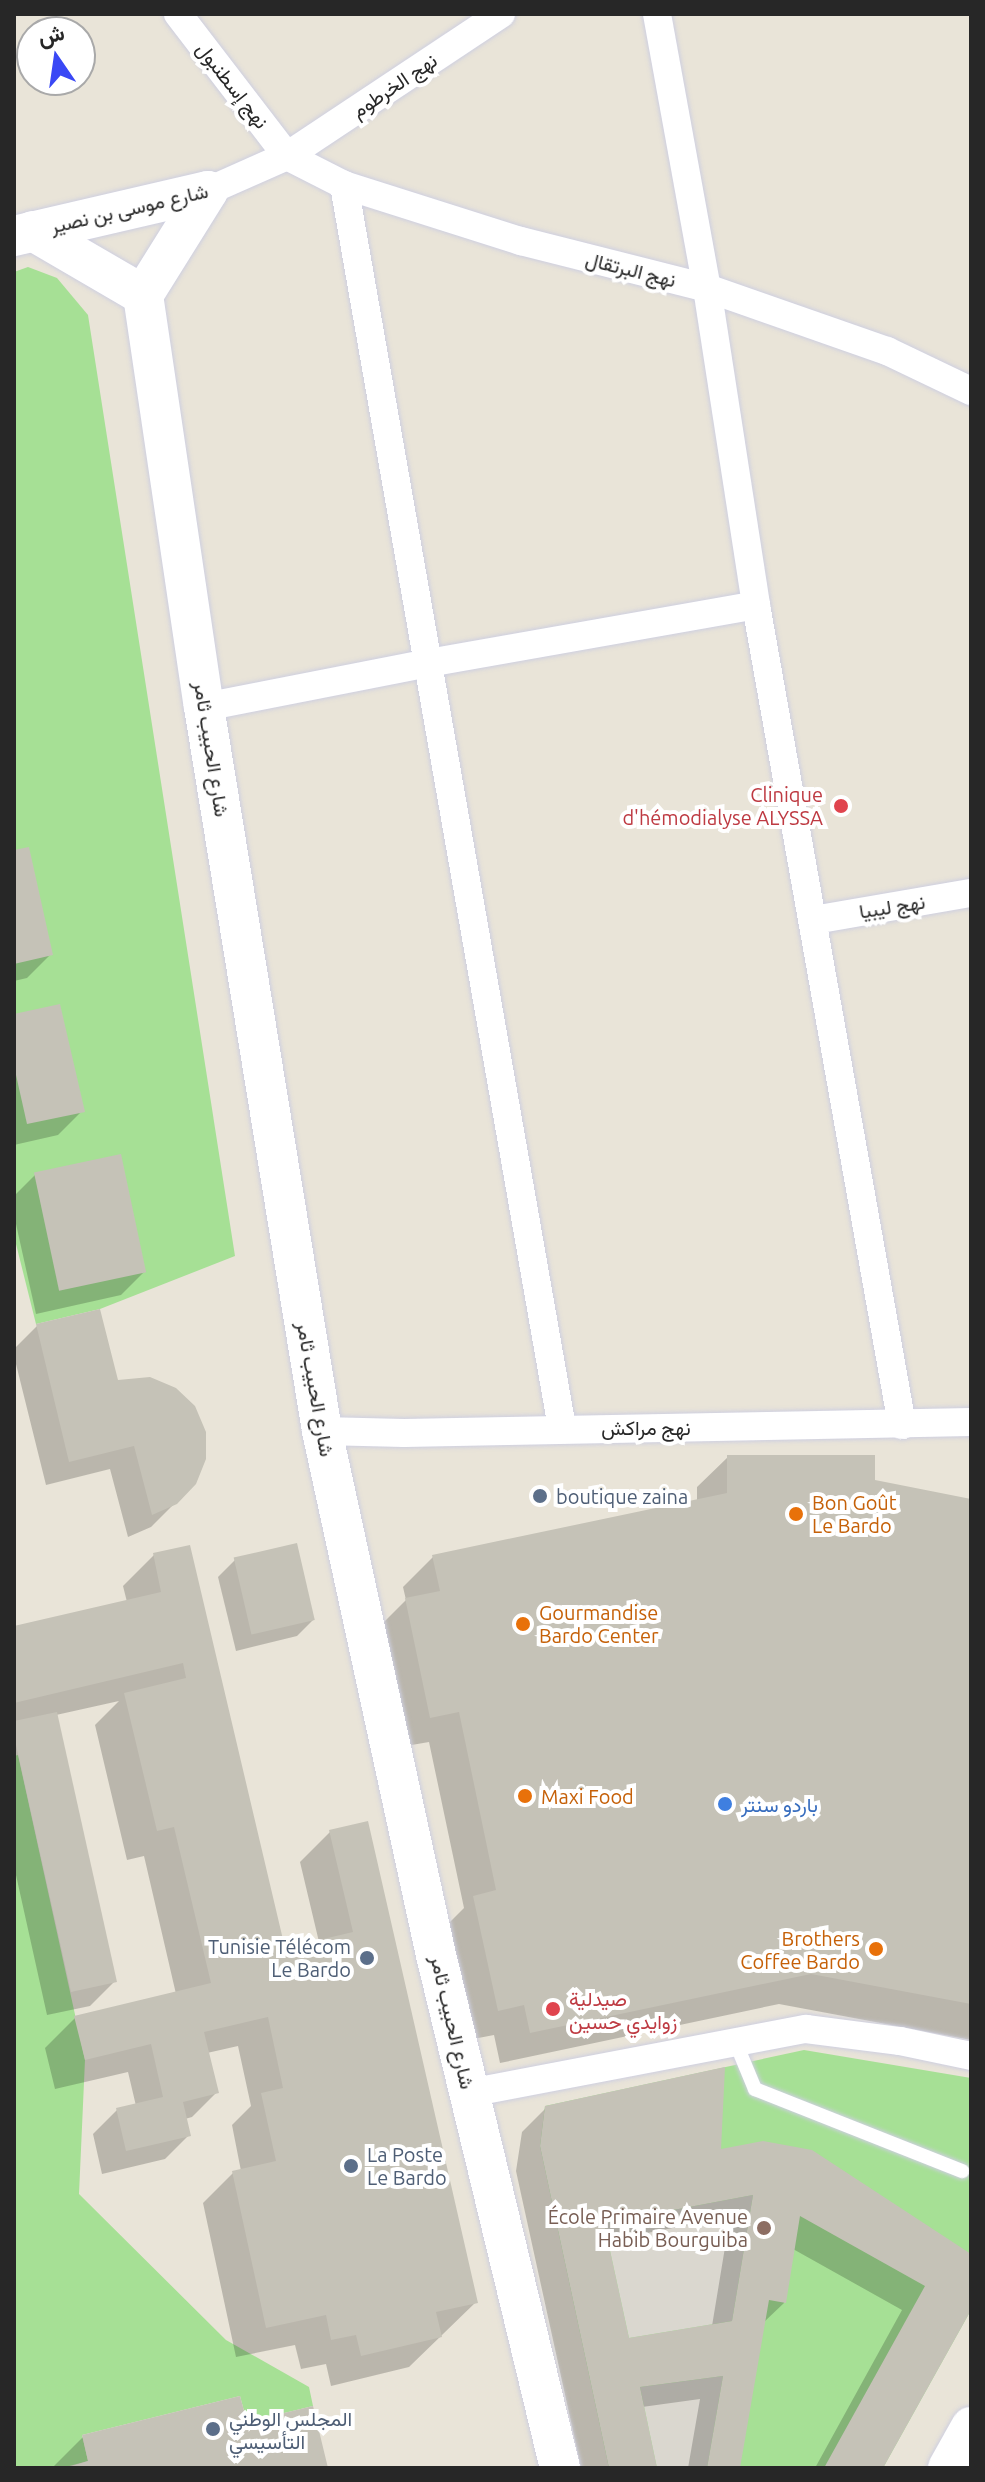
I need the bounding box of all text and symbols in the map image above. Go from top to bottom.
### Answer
north arrow [16,16,96,96]
text: ش [35,19,67,49]
street label: نهج إسطنبول [192,37,274,133]
street label: نهج الخرطوم [347,48,441,122]
street label: شارع موسى بن نصير [48,178,210,238]
street label: نهج البرتقال [583,246,679,292]
street label: شارع الحبيب ثامر [189,680,235,818]
place label: Clinique d'hémodialyse ALYSSA [622,782,823,829]
marker: Clinique d'hémodialyse ALYSSA [830,795,852,817]
street label: نهج ليبيا [857,889,927,923]
street label: شارع الحبيب ثامر [292,1320,340,1458]
street label: نهج مراكش [601,1415,691,1439]
place label: boutique zaina [556,1484,688,1508]
marker: boutique zaina [531,1487,549,1505]
place label: Bon Goût Le Bardo [812,1490,897,1537]
marker: Bon Goût Le Bardo [787,1505,805,1523]
place label: Gourmandise Bardo Center [539,1600,659,1647]
marker: Gourmandise Bardo Center [514,1615,532,1633]
place label: Maxi Food [541,1784,634,1808]
marker: Maxi Food [516,1787,534,1805]
place label: باردو سنتر [741,1792,818,1816]
marker: باردو سنتر [716,1795,734,1813]
place label: Brothers Coffee Bardo [740,1926,860,1973]
place label: Tunisie Télécom Le Bardo [208,1934,351,1981]
marker: Brothers Coffee Bardo [867,1940,885,1958]
marker: Tunisie Télécom Le Bardo [358,1949,376,1967]
street label: شارع الحبيب ثامر [426,1953,480,2091]
place label: صيدلية زوايدي حسين [569,1986,677,2033]
marker: صيدلية زوايدي حسين [544,2000,562,2018]
place label: La Poste Le Bardo [367,2142,447,2189]
marker: La Poste Le Bardo [342,2157,360,2175]
place label: École Primaire Avenue Habib Bourguiba [548,2204,748,2251]
marker: École Primaire Avenue Habib Bourguiba [755,2219,773,2237]
place label: المجلس الوطني التأسيسي [229,2406,352,2453]
marker: المجلس الوطني التأسيسي [204,2420,222,2438]

